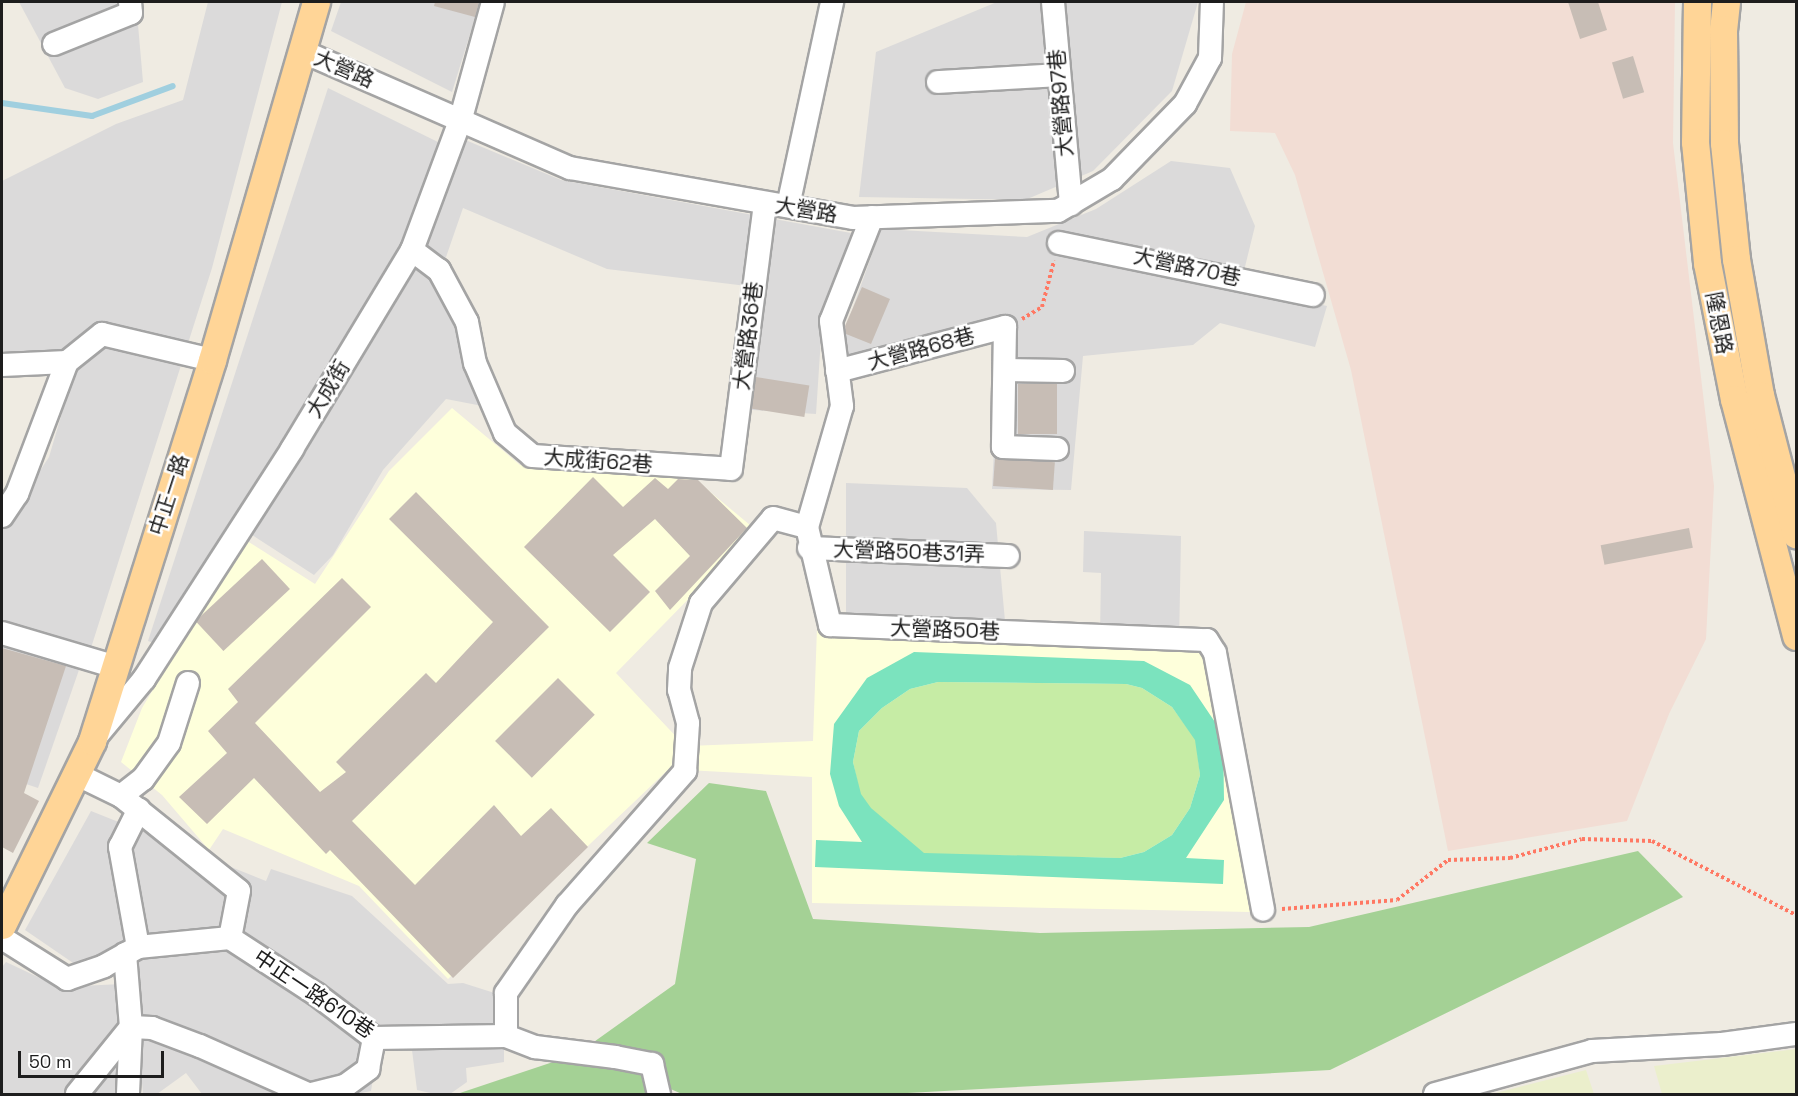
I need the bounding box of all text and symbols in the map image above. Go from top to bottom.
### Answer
street label: 大營路 [310,45,378,93]
street label: 大營路97巷 [1044,48,1078,158]
street label: 大營路 [773,193,839,227]
street label: 大營路70巷 [1131,243,1243,291]
street label: 大營路36巷 [729,280,767,392]
street label: 隆恩路 [1701,290,1737,356]
street label: 大營路68巷 [865,323,977,375]
street label: 大成街 [301,356,355,422]
street label: 大成街62巷 [543,445,653,477]
street label: 中正一路 [144,451,194,539]
street label: 大營路50巷31弄 [833,537,985,567]
street label: 大營路50巷 [890,615,1000,645]
street label: 中正一路610巷 [249,944,379,1044]
scale bar [21,1039,166,1077]
text: 50 m [29,1050,71,1073]

